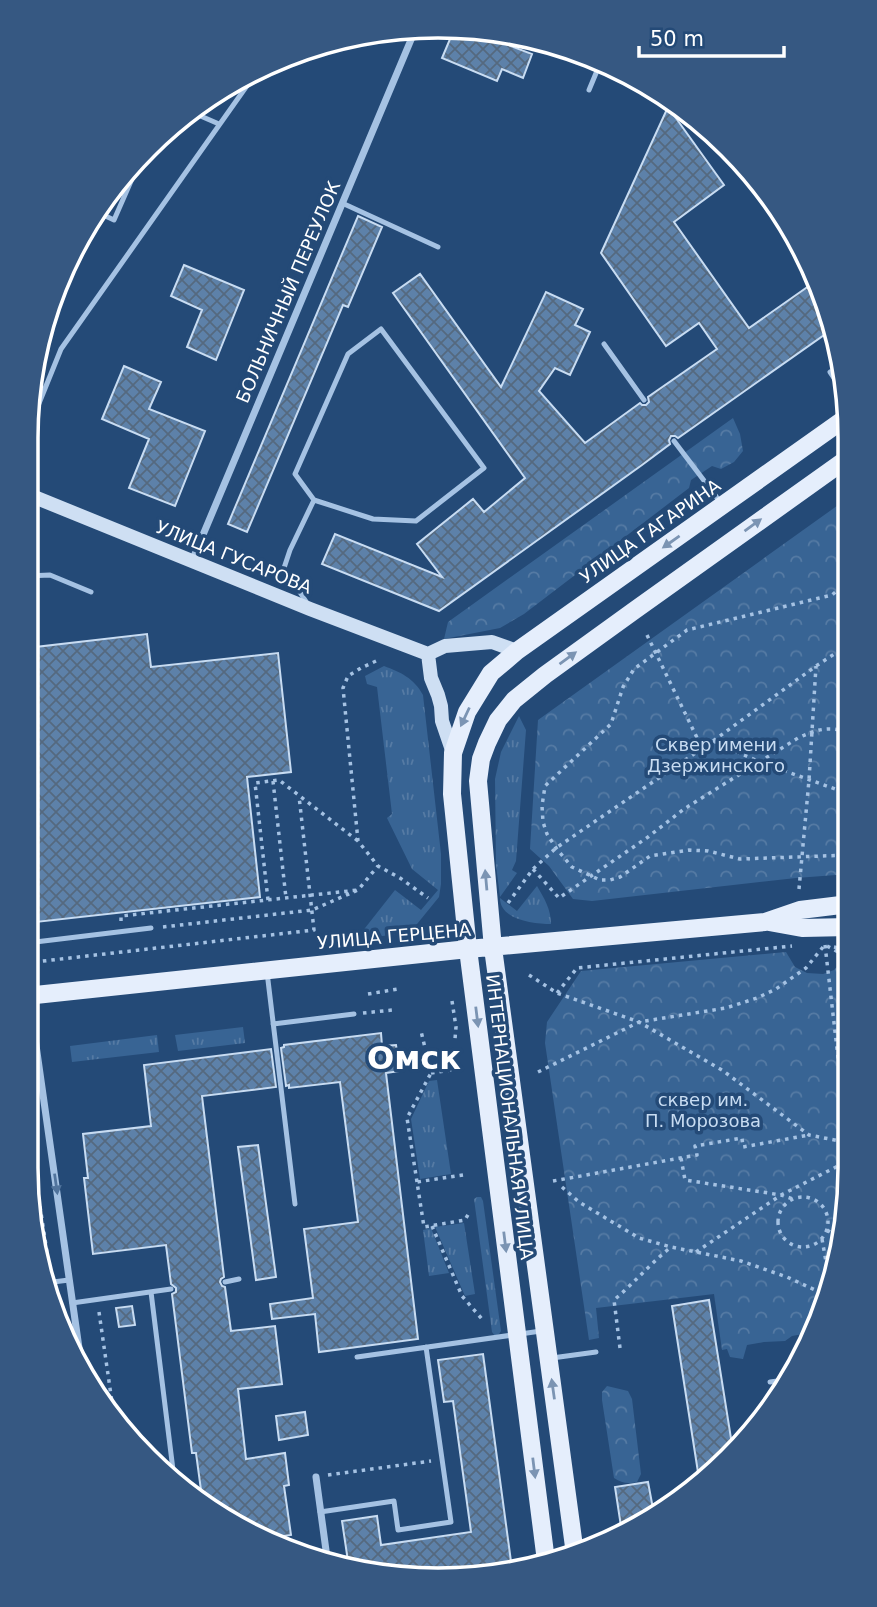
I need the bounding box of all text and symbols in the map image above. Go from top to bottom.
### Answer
scale bar [639,14,784,58]
text: 50 m [650,27,704,51]
street label: БОЛЬНИЧНЫЙ ПЕРЕУЛОК [232,178,344,406]
street label: УЛИЦА ГАГАРИНА [576,474,725,587]
street label: УЛИЦА ГУСАРОВА [153,516,316,598]
one-way arrow [744,518,762,532]
one-way arrow [662,535,680,549]
one-way arrow [559,651,578,665]
one-way arrow [459,707,470,728]
park label: Сквер имени Дзержинского [647,734,785,776]
one-way arrow [481,869,492,891]
street label: УЛИЦА ГЕРЦЕНА [316,919,472,953]
street label: ИНТЕРНАЦИОНАЛЬНАЯ УЛИЦА [482,973,538,1262]
one-way arrow [471,1006,482,1028]
district label: Омск [367,1039,461,1077]
park label: сквер им. П. Морозова [645,1089,761,1131]
one-way arrow [50,1173,61,1195]
one-way arrow [499,1231,510,1253]
one-way arrow [547,1378,558,1400]
one-way arrow [528,1457,539,1479]

